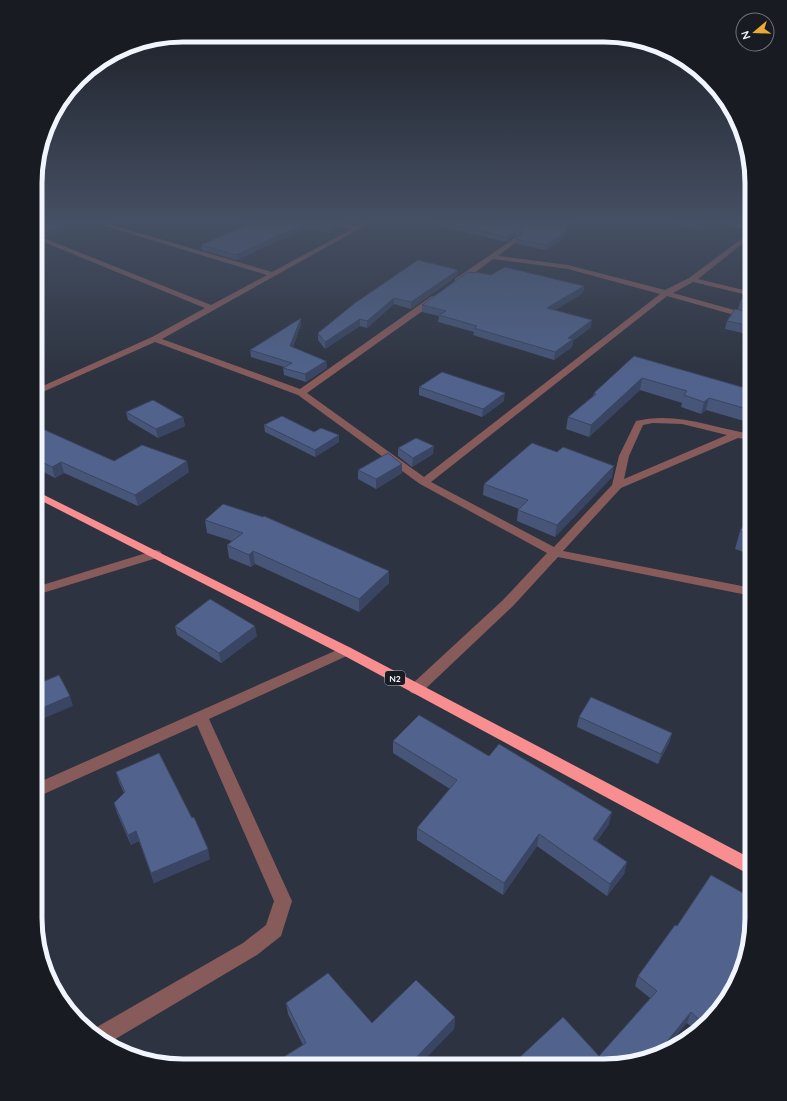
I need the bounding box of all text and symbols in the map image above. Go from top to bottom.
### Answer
north arrow [735,12,775,52]
text: N [738,29,753,41]
road number: N2 [385,671,405,685]

